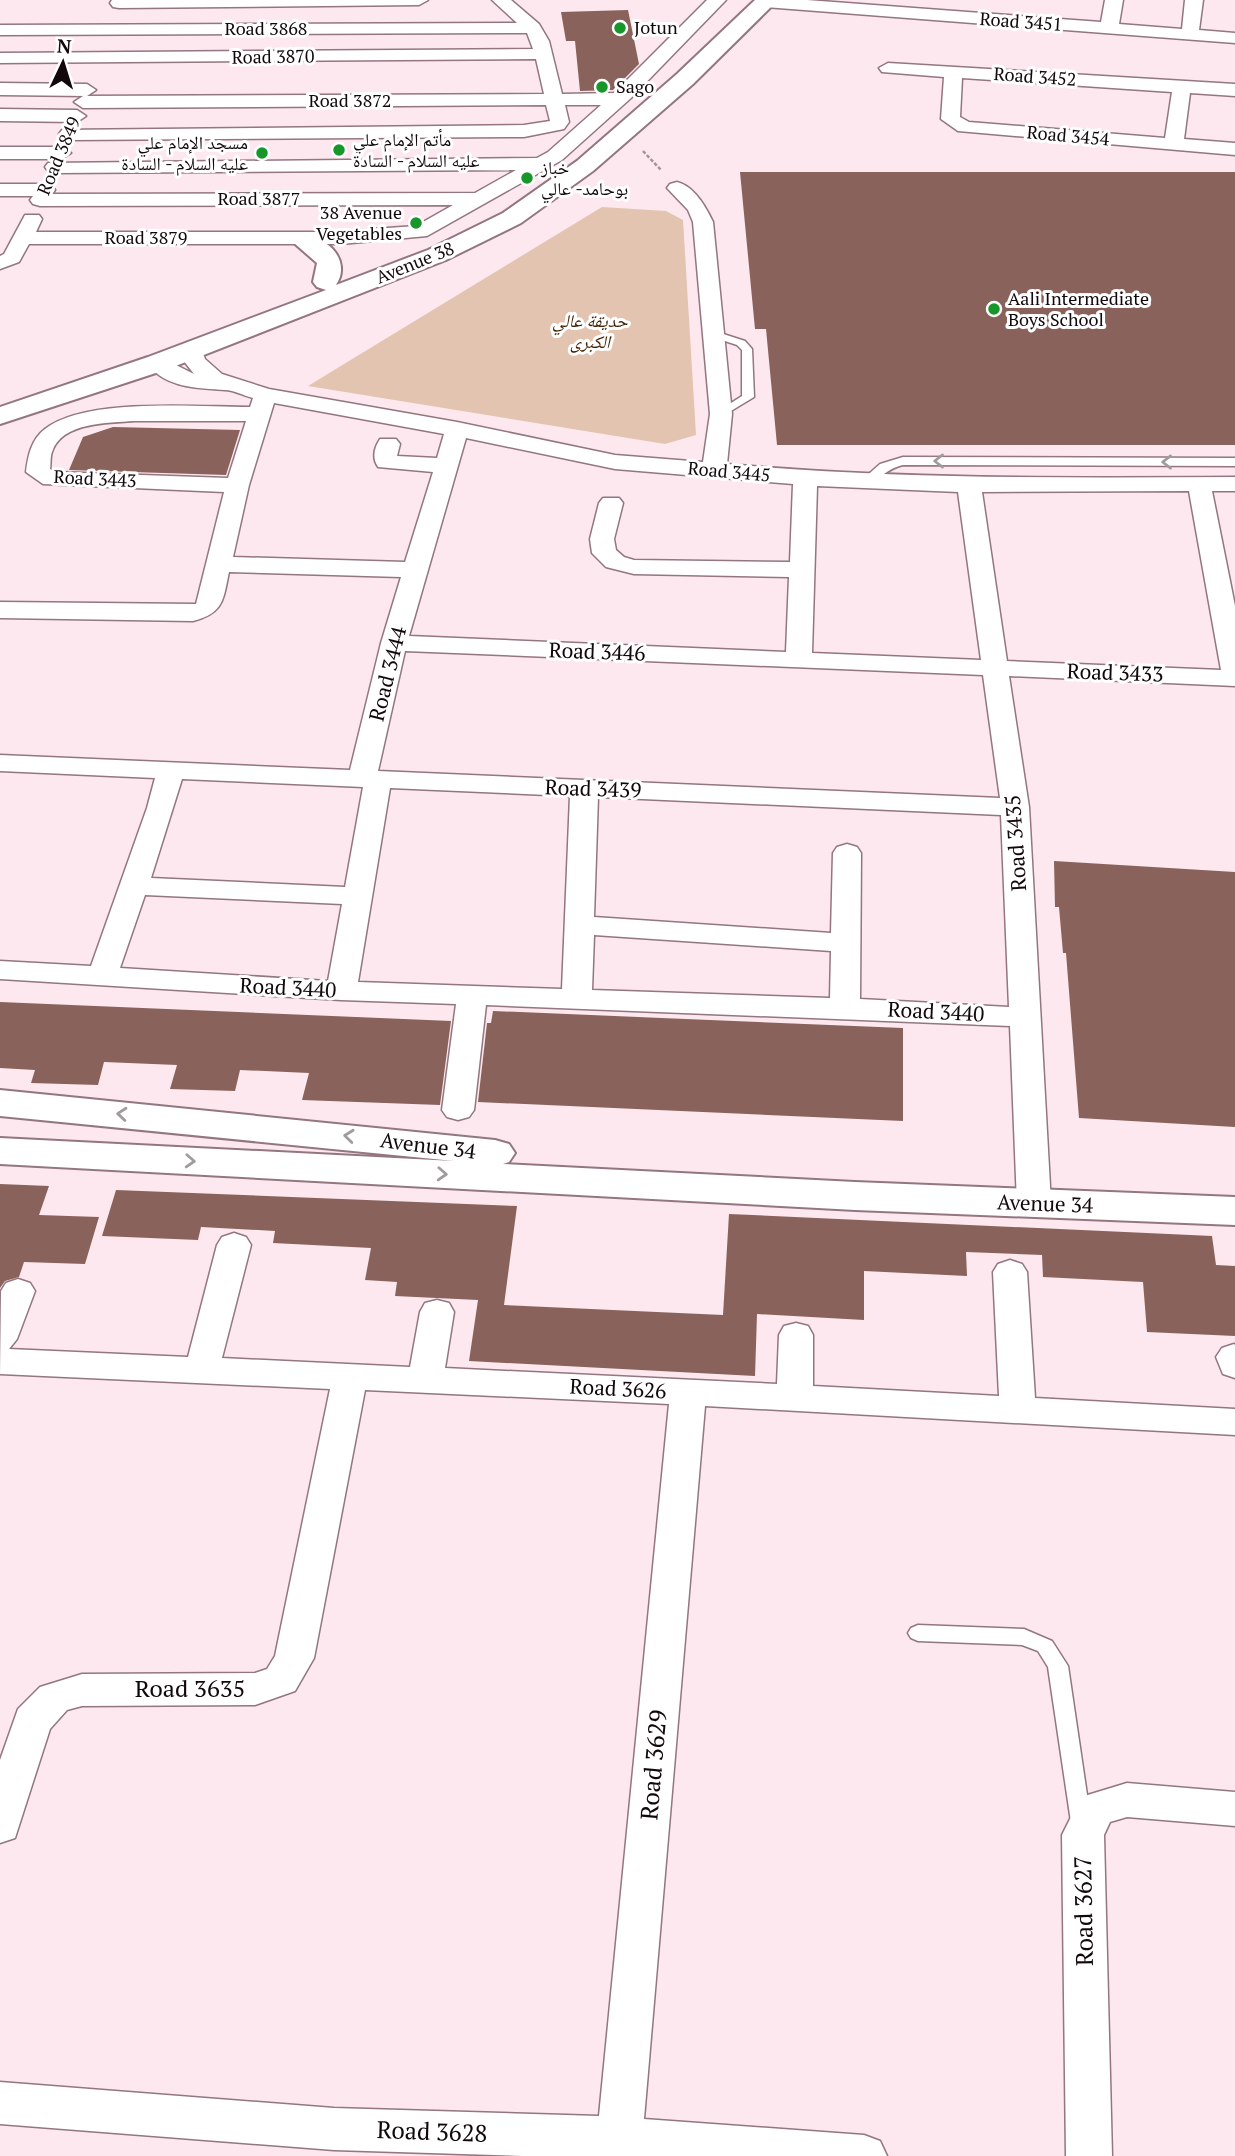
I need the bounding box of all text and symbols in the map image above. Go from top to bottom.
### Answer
street label: Road 3451 [979,6,1063,36]
place label: Jotun [634,15,678,39]
street label: Road 3868 [225,16,307,40]
marker: Jotun [612,20,628,36]
north arrow [28,28,98,98]
text: N [56,33,73,59]
street label: Road 3870 [231,43,315,69]
street label: Road 3452 [993,61,1077,91]
place label: Sago [616,74,654,98]
marker: Sago [594,79,610,95]
street label: Road 3872 [309,88,391,112]
street label: Road 3849 [31,113,85,198]
street label: Road 3454 [1026,119,1111,151]
place label: مأتم الإمام علي عليه السلام - السادة [353,127,480,173]
place label: مسجد الإمام علي عليه السلام - السادة [121,130,248,176]
marker: مأتم الإمام علي عليه السلام - السادة [331,142,347,158]
marker: مسجد الإمام علي عليه السلام - السادة [254,145,270,161]
place label: خباز بوحامد- عالي [540,155,628,204]
marker: خباز بوحامد- عالي [519,170,535,186]
street label: Road 3877 [218,186,300,210]
place label: 38 Avenue Vegetables [316,200,402,245]
marker: 38 Avenue Vegetables [408,215,424,231]
street label: Road 3879 [105,225,187,249]
street label: Avenue 38 [372,235,457,289]
place label: Aali Intermediate Boys School [1008,286,1149,331]
marker: Aali Intermediate Boys School [986,301,1002,317]
park label: حديقة عالي الكبرى [552,308,628,353]
one-way arrow [934,453,944,469]
one-way arrow [1161,454,1172,470]
street label: Road 3445 [687,455,771,487]
street label: Road 3443 [53,464,137,492]
street label: Road 3444 [362,623,413,724]
street label: Road 3446 [548,635,646,667]
street label: Road 3433 [1066,656,1164,688]
street label: Road 3439 [544,772,642,804]
street label: Road 3435 [998,794,1032,892]
street label: Road 3440 [239,970,337,1004]
street label: Road 3440 [887,994,985,1028]
one-way arrow [117,1107,128,1122]
street label: Avenue 34 [379,1125,478,1165]
one-way arrow [343,1129,355,1144]
one-way arrow [185,1153,196,1168]
one-way arrow [437,1167,448,1182]
street label: Avenue 34 [996,1187,1094,1219]
street label: Road 3626 [569,1371,667,1405]
street label: Road 3635 [135,1672,245,1704]
street label: Road 3629 [632,1708,674,1821]
street label: Road 3627 [1066,1855,1100,1967]
street label: Road 3628 [376,2113,488,2149]

